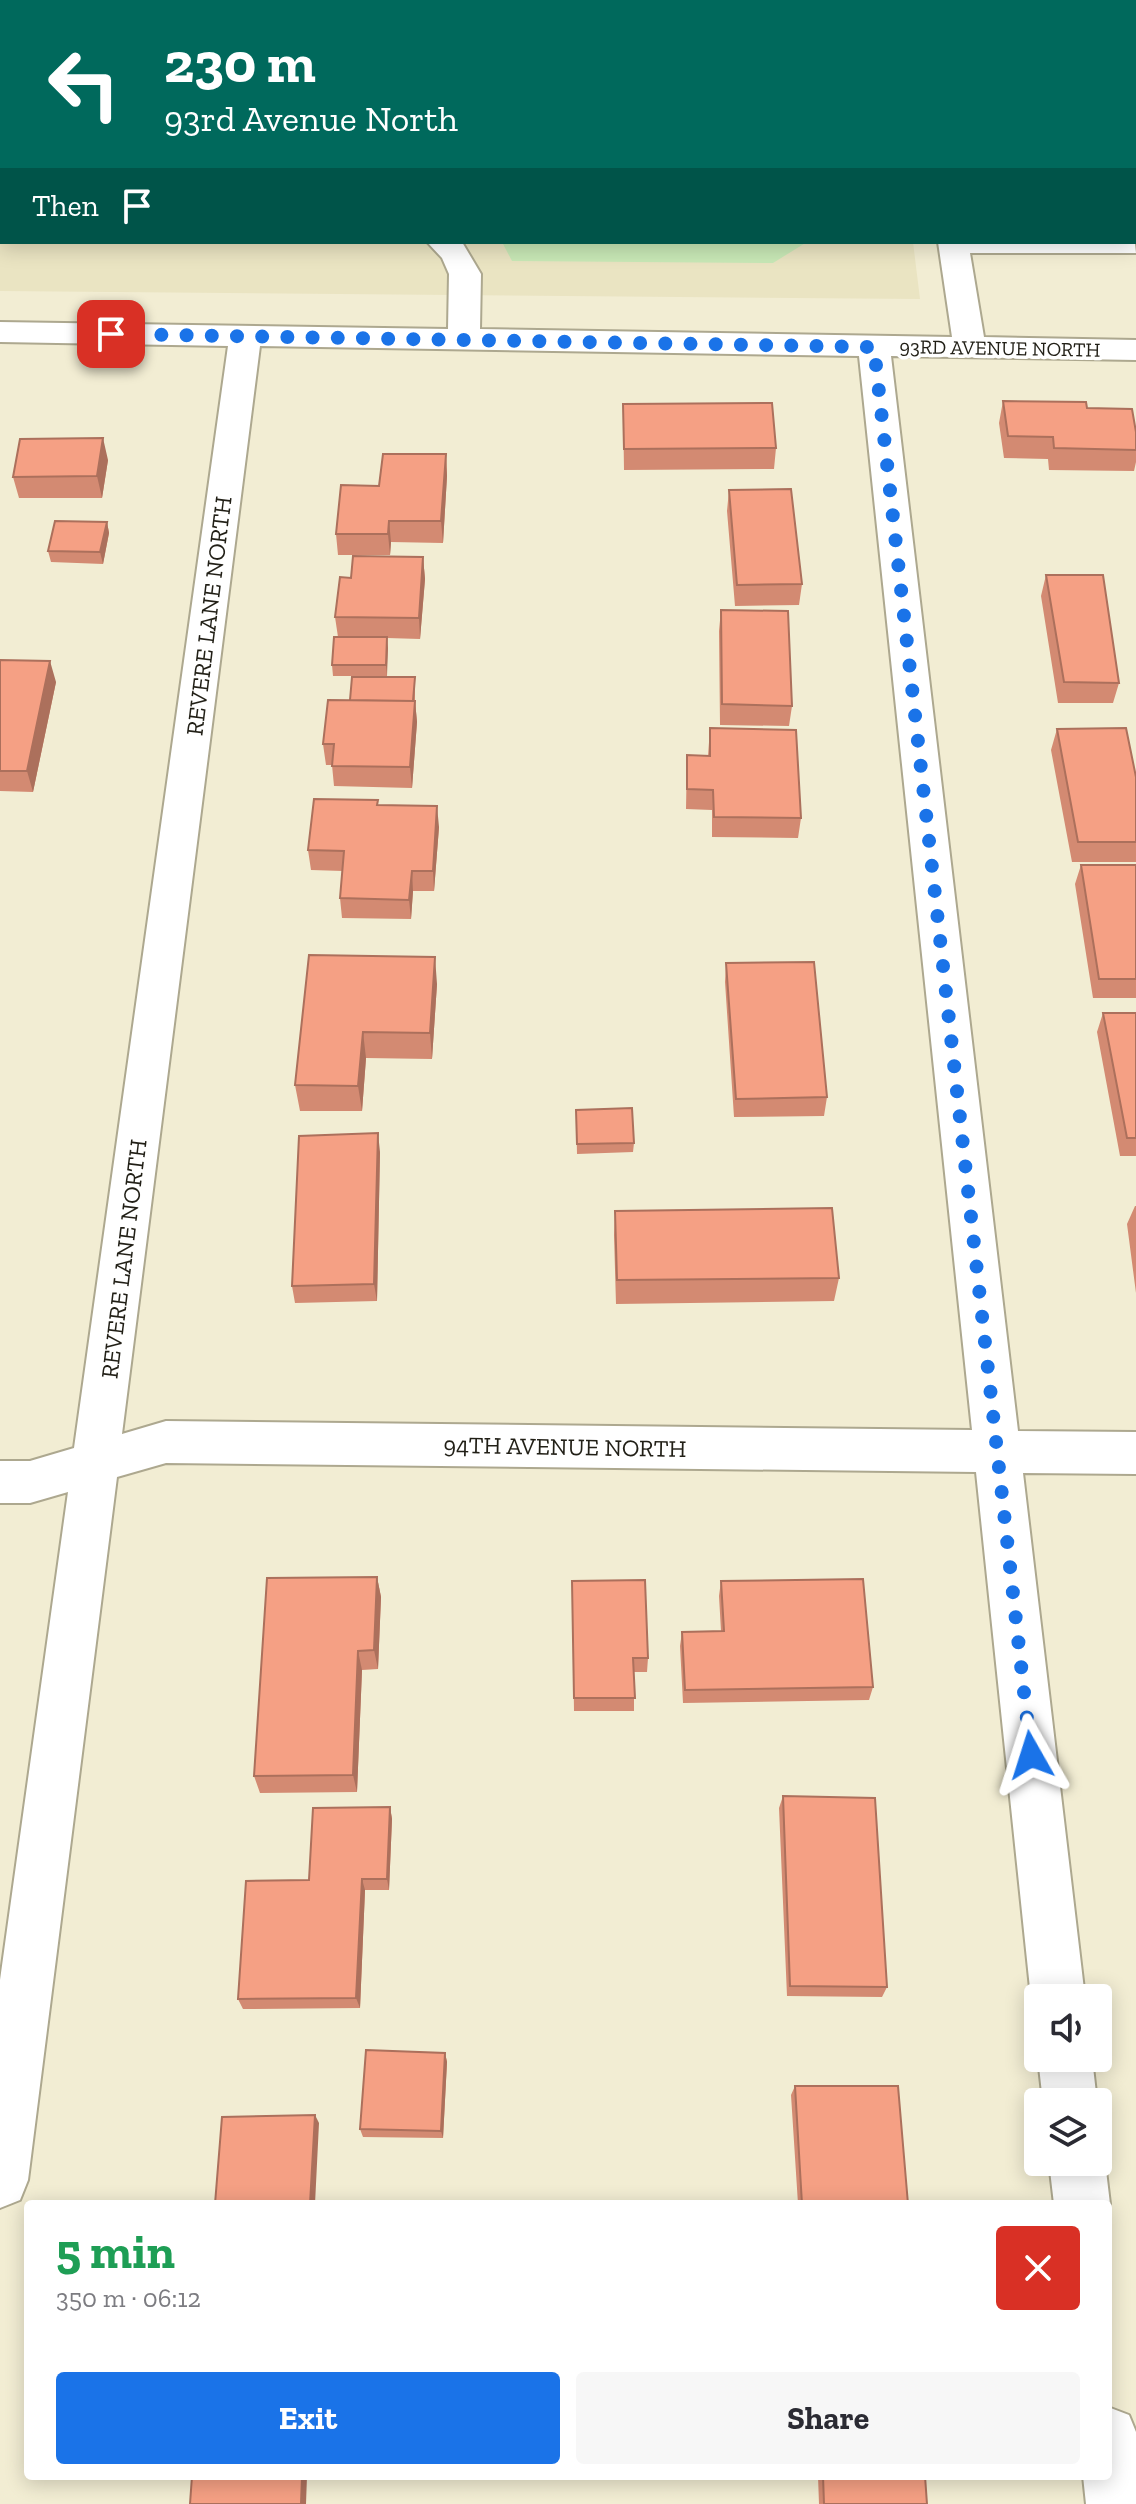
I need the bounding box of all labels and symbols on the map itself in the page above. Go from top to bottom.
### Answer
pin [77,300,145,368]
street label: 93RD AVENUE NORTH [899,334,1101,362]
street label: REVERE LANE NORTH [179,495,238,737]
street label: REVERE LANE NORTH [94,1138,153,1380]
street label: 94TH AVENUE NORTH [443,1430,687,1463]
position arrow [989,1713,1073,1797]

